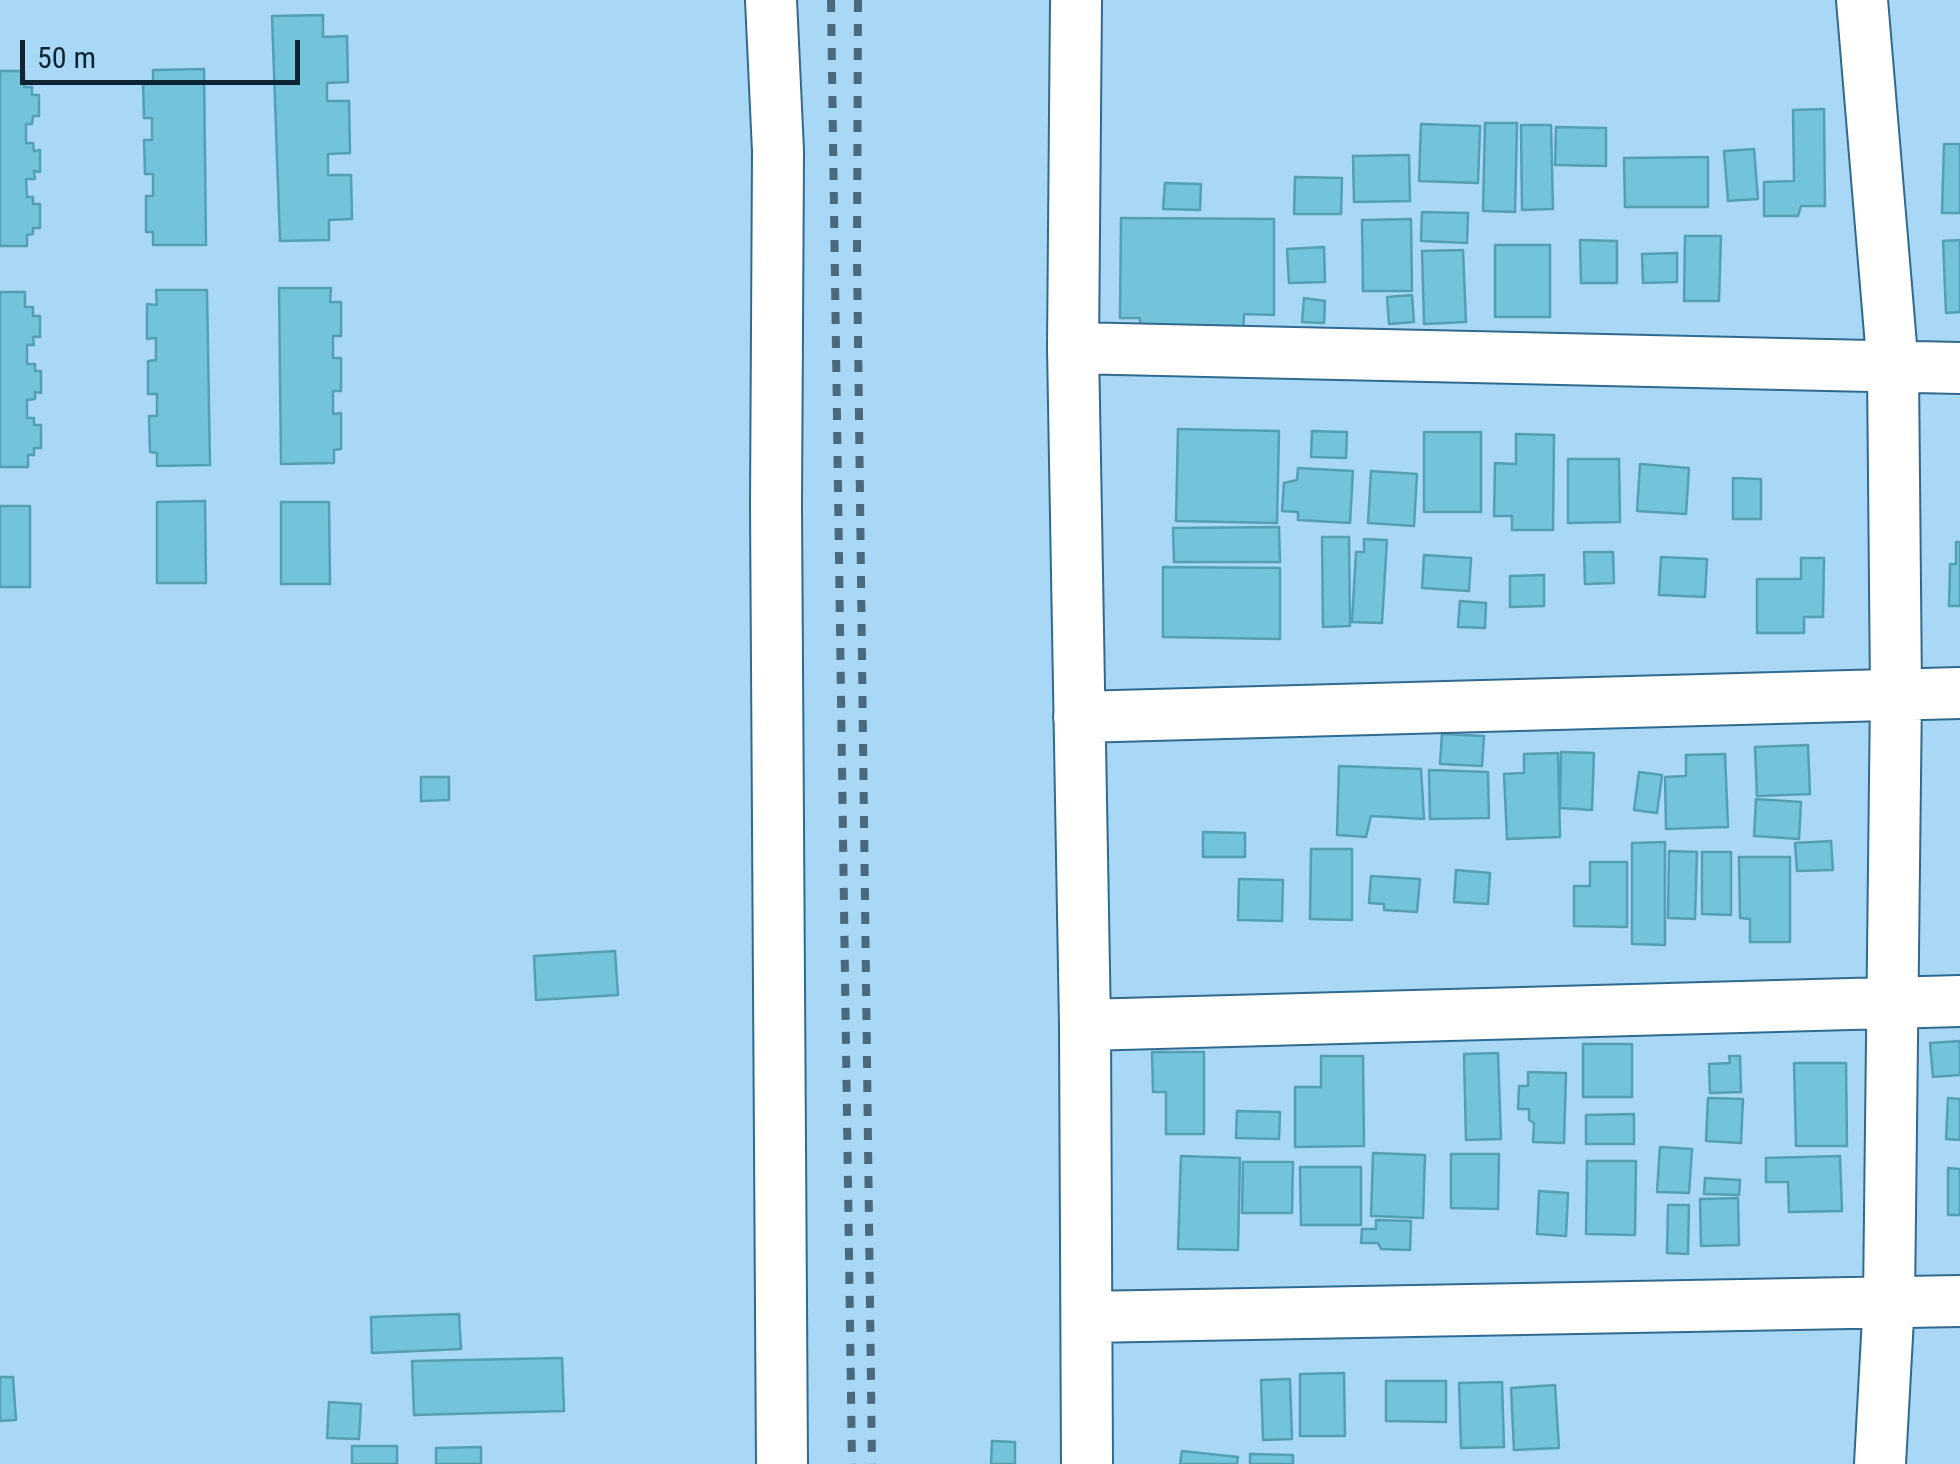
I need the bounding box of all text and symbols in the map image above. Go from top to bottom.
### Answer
scale bar [25,20,305,82]
text: 50 m [37,40,96,75]

